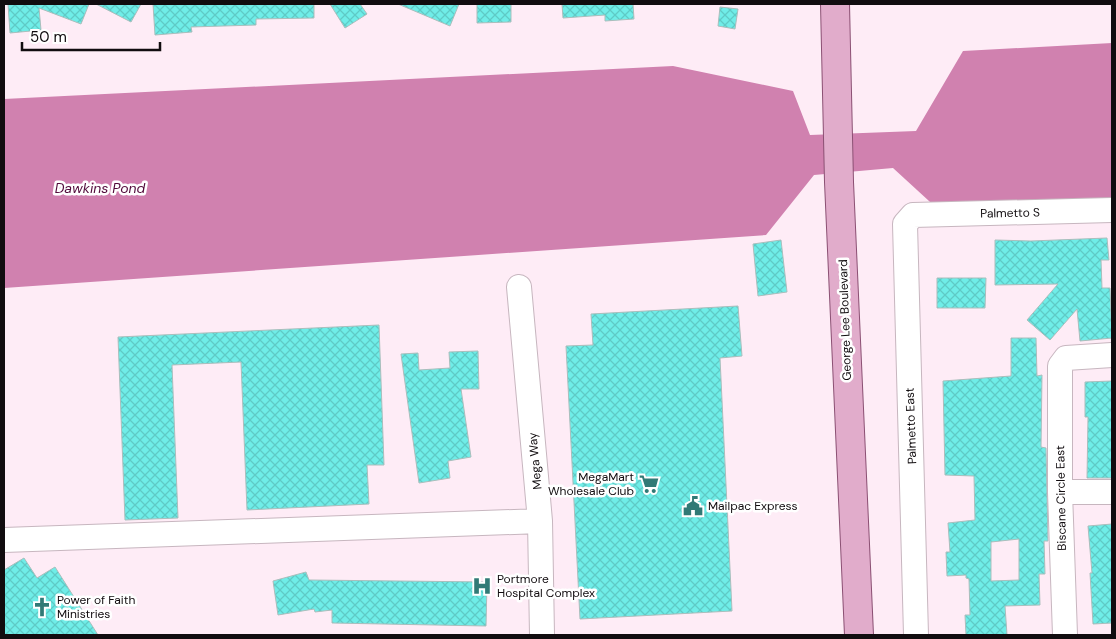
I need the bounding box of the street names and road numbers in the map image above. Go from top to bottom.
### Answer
street label: Palmetto S [980,204,1040,222]
street label: George Lee Boulevard [835,259,855,381]
street label: Palmetto East [902,387,920,465]
street label: Mega Way [525,431,545,490]
street label: Biscane Circle East [1052,445,1070,551]

